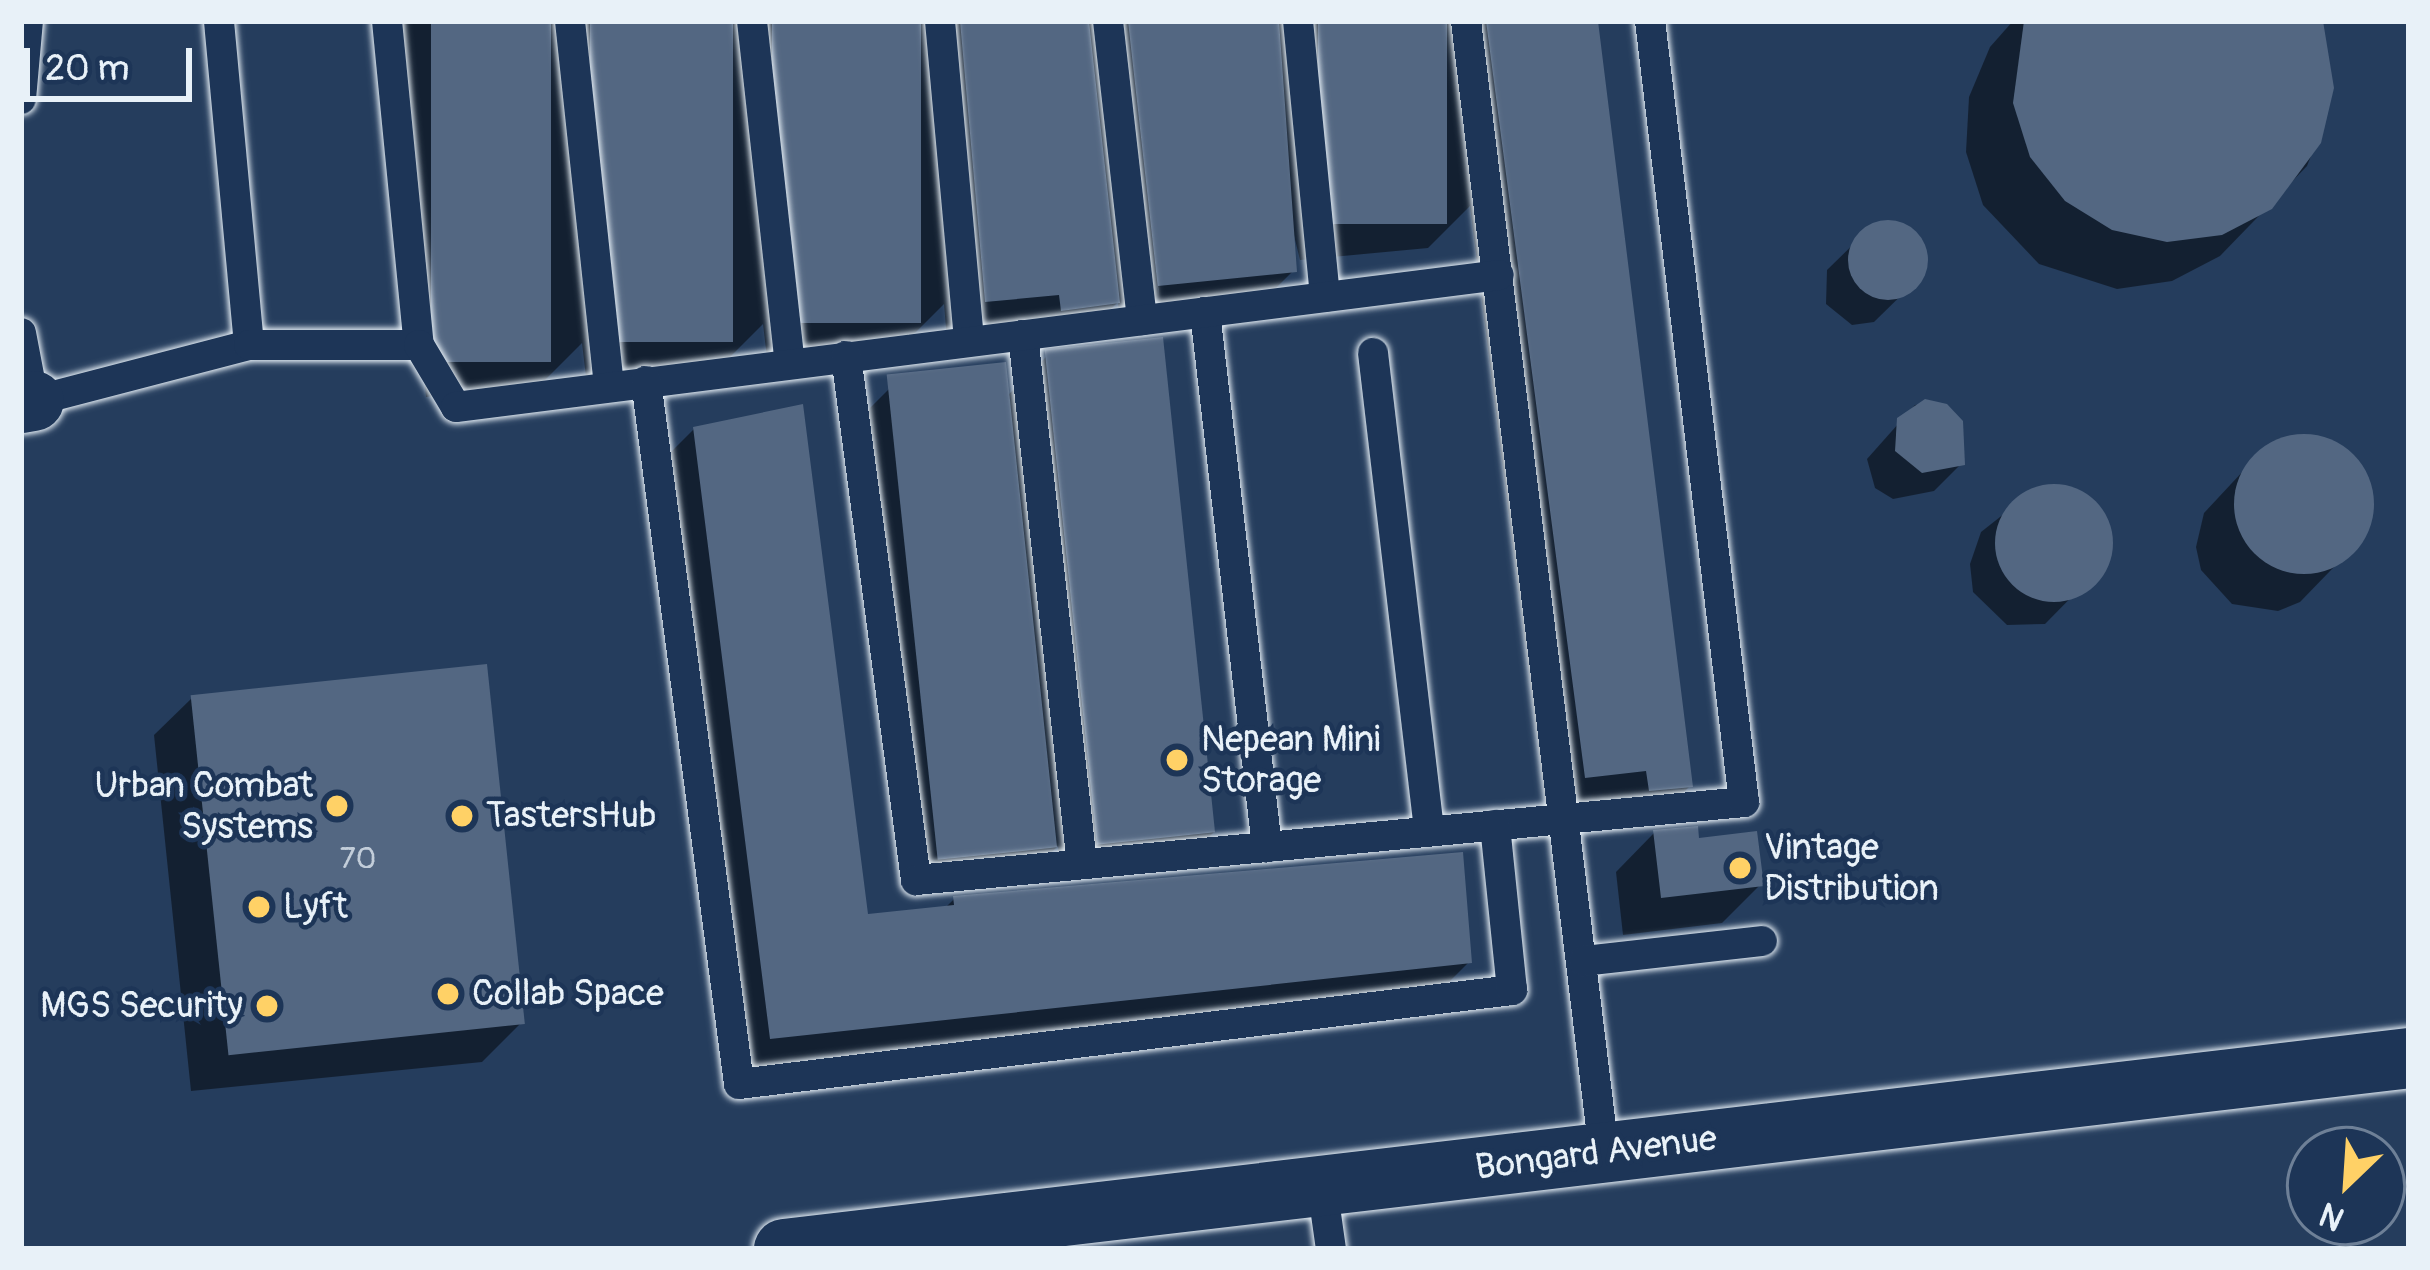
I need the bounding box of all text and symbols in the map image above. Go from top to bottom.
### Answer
scale bar [30,24,198,98]
text: 20 m [45,46,130,91]
place label: Nepean Mini Storage [1201,717,1380,802]
marker: Nepean Mini Storage [1164,747,1190,773]
place label: Urban Combat Systems [95,763,313,848]
marker: Urban Combat Systems [324,793,350,819]
place label: TastersHub [486,794,656,838]
marker: TastersHub [449,803,475,829]
place label: Vintage Distribution [1764,825,1939,910]
house number: 70 [340,841,376,877]
marker: Vintage Distribution [1727,855,1753,881]
place label: Lyft [283,885,348,929]
marker: Lyft [246,894,272,920]
place label: Collab Space [472,972,664,1016]
marker: Collab Space [435,981,461,1007]
place label: MGS Security [40,984,243,1028]
marker: MGS Security [254,993,280,1019]
street label: Bongard Avenue [1473,1117,1719,1189]
north arrow [2286,1126,2406,1246]
text: N [2313,1193,2351,1240]

